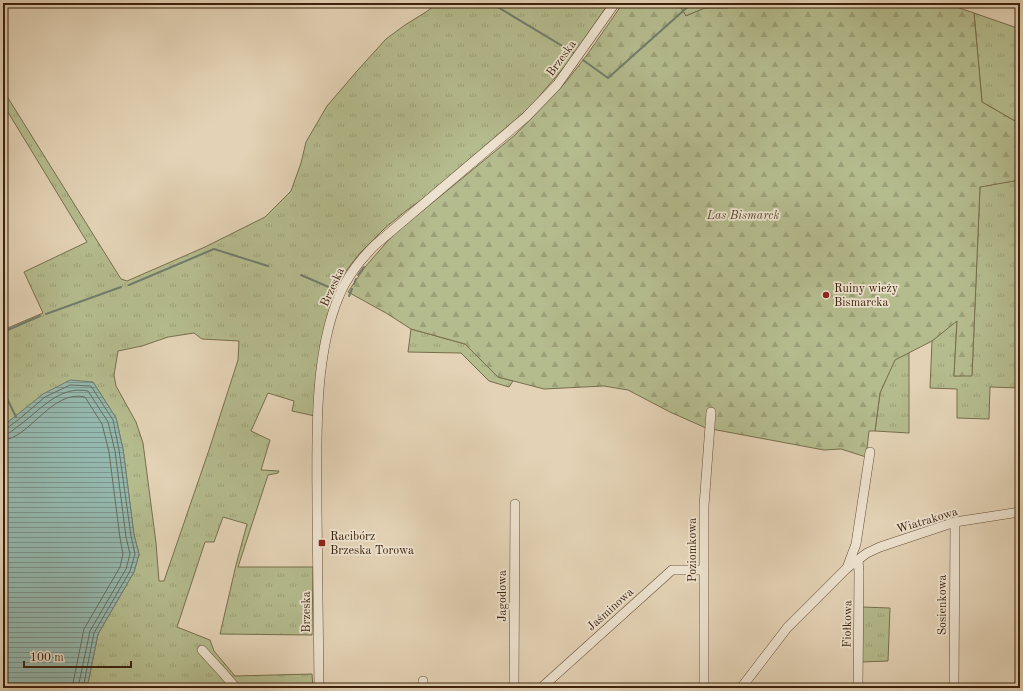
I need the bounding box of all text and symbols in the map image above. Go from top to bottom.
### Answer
street label: Brzeska [545,38,579,79]
park label: Las Bismarck [706,210,779,222]
street label: Brzeska [319,266,347,309]
place label: Ruiny wieży Bismarcka [834,283,899,309]
marker: Ruiny wieży Bismarcka [821,290,831,300]
street label: Wiatrakowa [895,506,959,536]
street label: Poziomkowa [687,518,699,582]
place label: Racibórz Brzeska Torowa [330,531,414,557]
marker: Racibórz Brzeska Torowa [317,538,327,548]
street label: Jagodowa [497,570,509,622]
street label: Sosienkowa [937,575,949,635]
street label: Jaśminowa [585,586,636,633]
street label: Brzeska [301,591,313,633]
street label: Fiołkowa [842,600,854,648]
scale bar [24,643,131,669]
text: 100 m [30,652,64,664]

